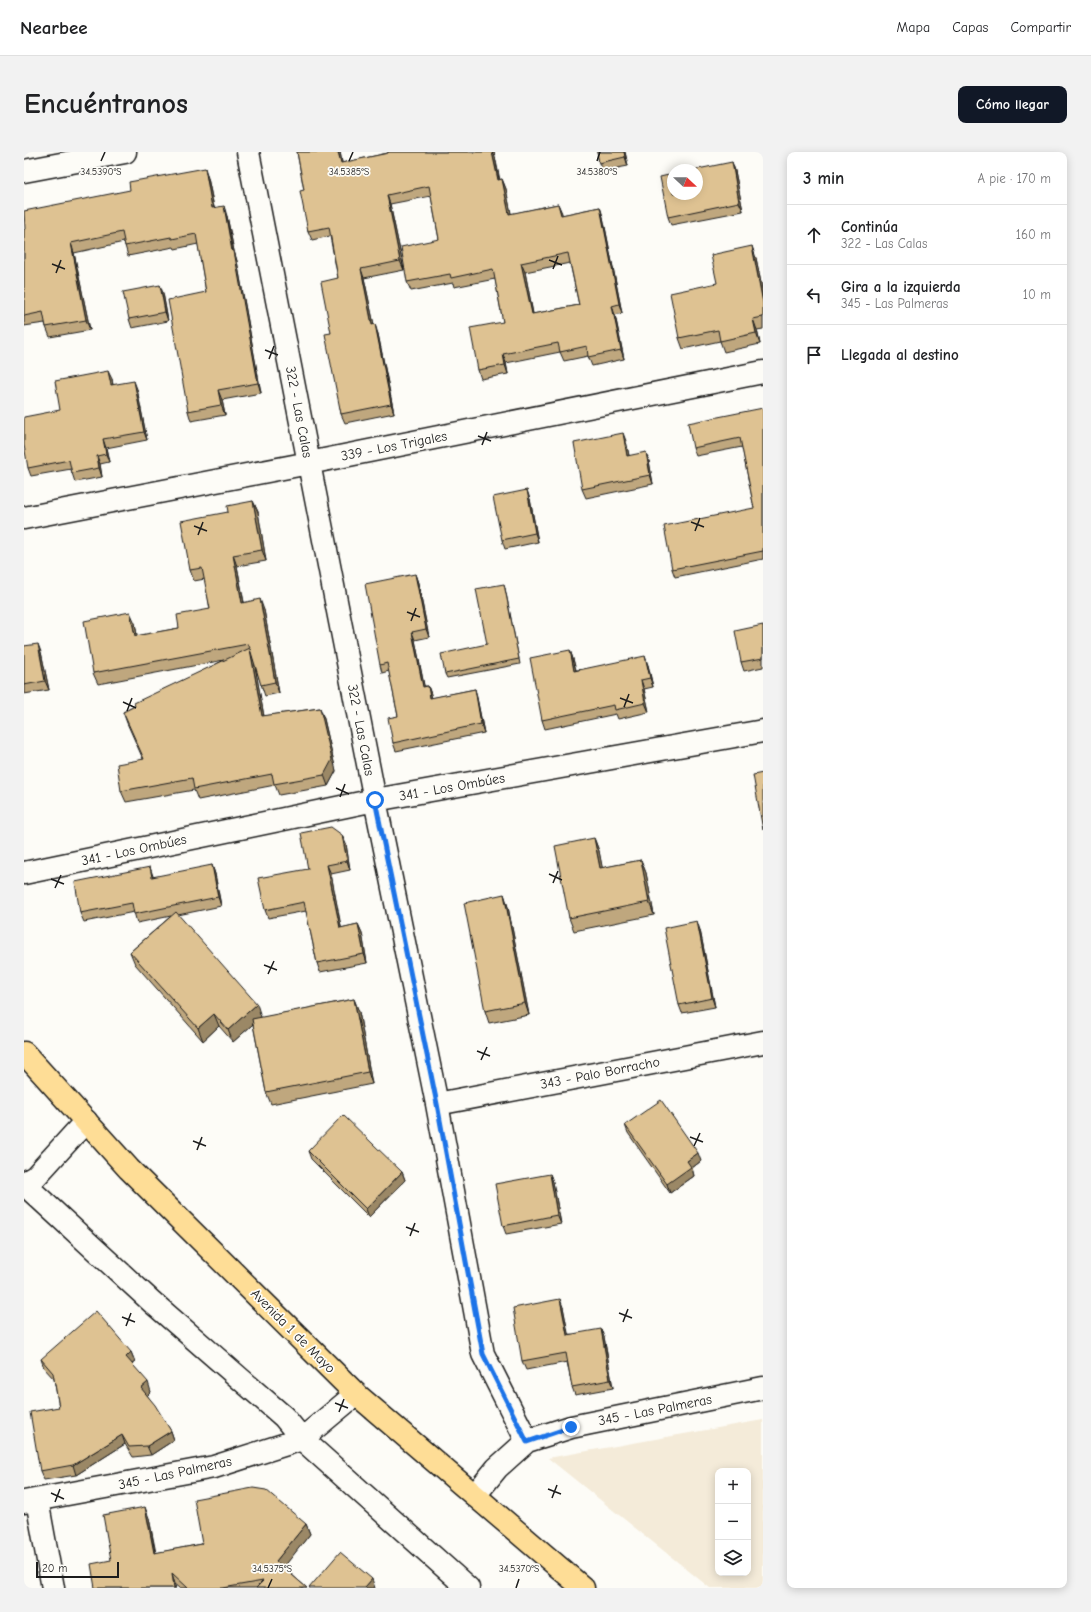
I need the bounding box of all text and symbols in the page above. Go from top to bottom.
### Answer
text: Nearbee [20,17,88,39]
text: Mapa [897,19,930,36]
text: Capas [952,19,988,36]
text: Compartir [1010,19,1071,36]
button: Cómo llegar [958,86,1067,123]
text: Encuéntranos [24,88,188,120]
north arrow [667,164,703,200]
text: 34.5390°S [80,166,122,178]
text: 34.5385°S [329,166,370,178]
text: 34.5380°S [576,166,618,178]
text: 3 min [803,169,844,188]
text: A pie · 170 m [977,171,1051,186]
text: Continúa [841,218,898,236]
icon: ahead [803,224,825,246]
text: 160 m [1016,227,1051,242]
text: 322 - Las Calas [841,236,927,251]
text: Gira a la izquierda [841,278,961,296]
icon: left [803,284,825,306]
text: 10 m [1023,287,1051,302]
text: 345 - Las Palmeras [841,296,948,311]
icon: arrive [803,344,825,366]
text: Llegada al destino [841,346,959,364]
street label: 322 - Las Calas [282,365,316,459]
street label: 339 - Los Trigales [339,427,449,465]
street label: 322 - Las Calas [344,683,378,777]
street label: 341 - Los Ombúes [398,769,506,805]
route start [366,791,384,809]
street label: 341 - Los Ombúes [80,831,188,869]
street label: 343 - Palo Borracho [539,1053,661,1093]
street label: Avenida 1 de Mayo [247,1285,339,1377]
street label: 345 - Las Palmeras [597,1391,713,1429]
route end [562,1418,580,1436]
street label: 345 - Las Palmeras [117,1453,233,1493]
map controls [715,1468,751,1576]
button: + [715,1468,751,1504]
button: − [715,1504,751,1540]
button: layers [715,1540,751,1576]
scale bar [36,1560,119,1579]
text: 20 m [42,1562,67,1575]
text: 34.5375°S [252,1563,292,1575]
text: 34.5370°S [499,1563,540,1575]

